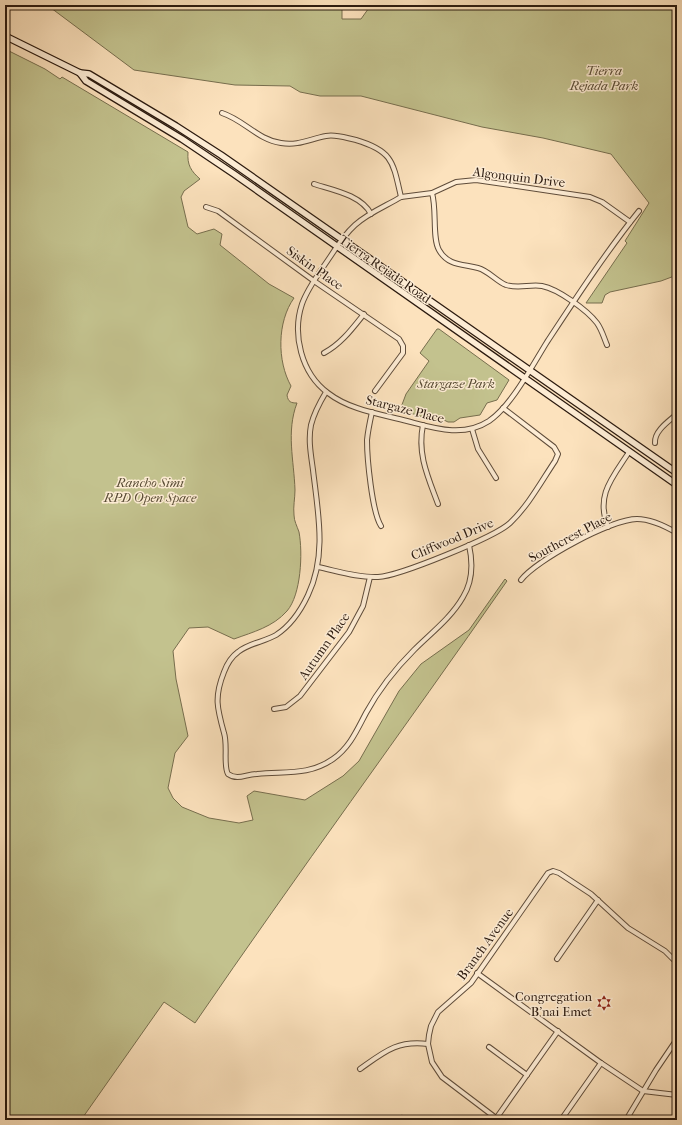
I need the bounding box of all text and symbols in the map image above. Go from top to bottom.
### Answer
park label: Tierra Rejada Park [569,63,638,93]
street label: Algonquin Drive [471,164,567,190]
street label: Tierra Rejada Road [336,232,434,307]
street label: Siskin Place [284,243,347,293]
park label: Stargaze Park [416,376,495,391]
street label: Stargaze Place [364,392,446,426]
park label: Rancho Simi RPD Open Space [103,475,197,505]
street label: Southcrest Place [526,509,615,565]
street label: Cliffwood Drive [409,515,496,563]
street label: Autumn Place [295,609,353,683]
street label: Branch Avenue [454,905,516,983]
place label: Congregation B'nai Emet [515,989,592,1019]
synagogue icon: Congregation B'nai Emet [595,994,613,1012]

